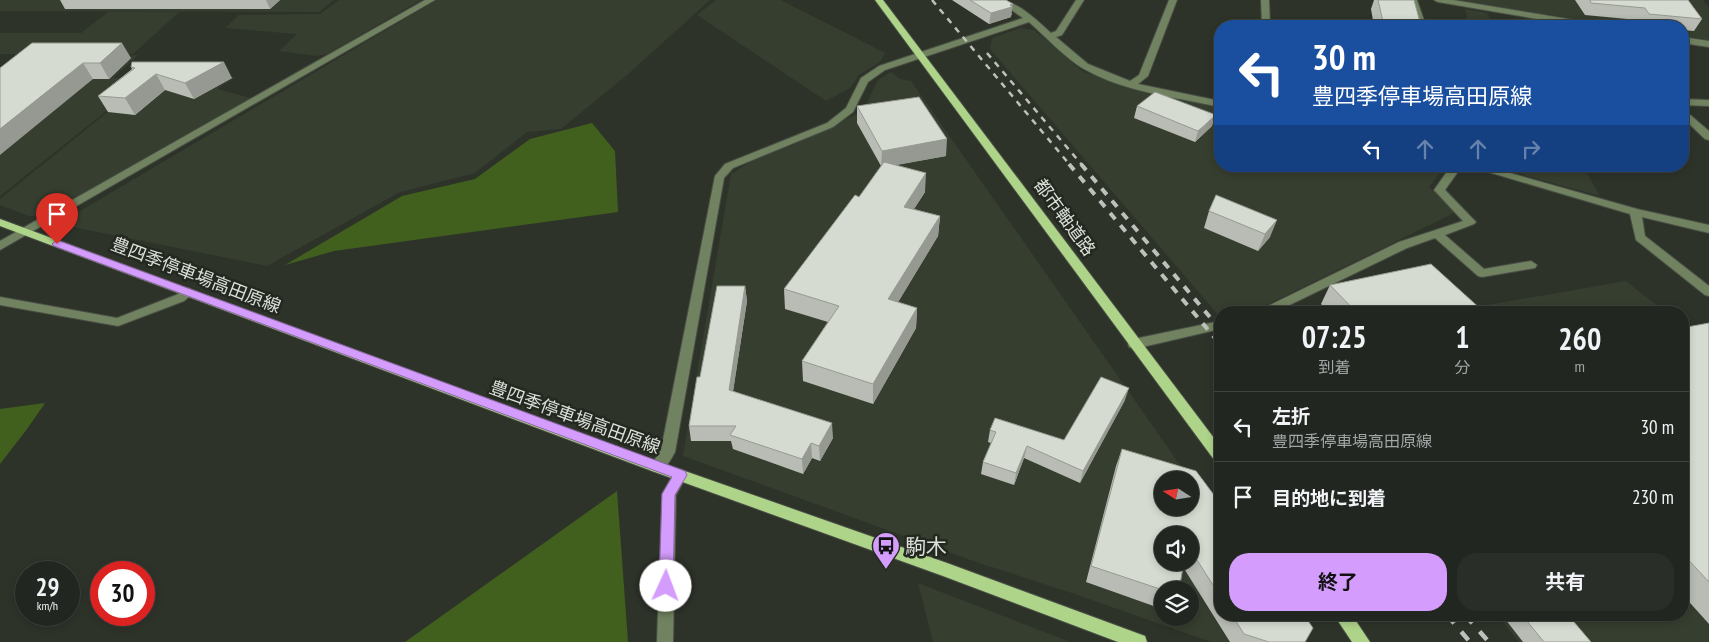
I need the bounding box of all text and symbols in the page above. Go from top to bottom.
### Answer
text: 30 m [1312,34,1376,80]
icon: left [1229,40,1294,105]
text: 豊四季停車場高田原線 [1312,82,1532,110]
icon: left [1358,135,1386,163]
icon: ahead [1411,135,1439,163]
icon: ahead [1464,135,1492,163]
icon: right [1517,135,1545,163]
street label: 都市軸道路 [1029,174,1101,260]
pin [36,193,78,244]
icon: arrive [43,200,71,228]
street label: 豊四季停車場高田原線 [108,232,284,318]
text: 07:25 [1302,317,1367,356]
text: 1 [1455,317,1470,356]
text: 260 [1558,319,1601,358]
text: m [1575,356,1585,376]
text: 到着 [1318,357,1350,377]
text: 分 [1454,357,1470,377]
street label: 豊四季停車場高田原線 [486,375,664,459]
text: 左折 [1272,404,1310,428]
icon: left [1229,413,1257,441]
text: 30 m [1641,415,1674,439]
text: 豊四季停車場高田原線 [1272,431,1432,451]
north arrow [1154,471,1199,516]
map controls [1154,471,1199,626]
icon: arrive [1229,483,1257,511]
text: 230 m [1632,485,1674,509]
text: 目的地に到着 [1272,486,1386,510]
button: sound [1154,526,1199,571]
bus stop icon: 駒木 [871,531,901,570]
place label: 駒木 [905,533,947,560]
button: 終了 [1229,553,1447,611]
button: 共有 [1457,553,1674,611]
position arrow [639,559,691,611]
speed limit sign: 30 [90,561,155,626]
text: 29 [36,571,59,603]
button: layers [1154,581,1199,626]
text: km/h [37,598,58,613]

